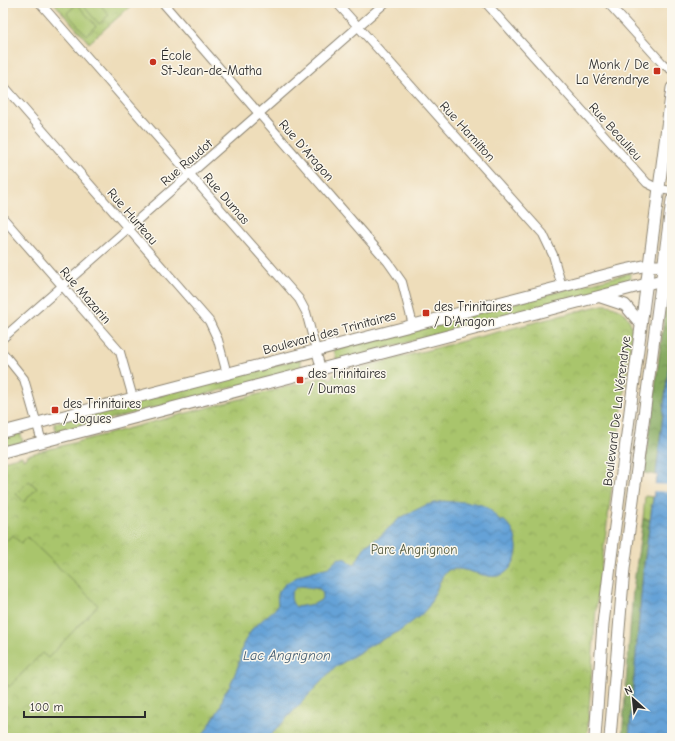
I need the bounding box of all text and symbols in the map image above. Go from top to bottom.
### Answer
place label: École St-Jean-de-Matha [161,47,262,78]
marker: École St-Jean-de-Matha [148,57,158,67]
place label: Monk / De La Vérendrye [576,57,649,87]
marker: Monk / De La Vérendrye [652,66,662,76]
street label: Rue Hamilton [437,98,498,164]
street label: Rue Beaulieu [586,100,645,163]
street label: Rue D'Aragon [276,117,337,184]
street label: Rue Raudot [157,135,216,189]
street label: Rue Dumas [200,170,253,227]
street label: Rue Hurteau [104,185,161,248]
street label: Rue Mazarin [57,264,114,327]
place label: des Trinitaires / D'Aragon [434,299,512,329]
street label: Boulevard des Trinitaires [261,308,397,357]
marker: des Trinitaires / D'Aragon [421,308,431,318]
street label: Boulevard De La Vérendrye [600,335,633,487]
place label: des Trinitaires / Dumas [308,366,386,396]
marker: des Trinitaires / Dumas [295,375,305,385]
place label: des Trinitaires / Jogues [63,396,141,426]
marker: des Trinitaires / Jogues [50,405,60,415]
park label: Parc Angrignon [371,542,457,557]
water label: Lac Angrignon [243,647,331,664]
north arrow [613,679,653,719]
text: N [623,683,635,698]
scale bar [24,693,145,719]
text: 100 m [30,700,63,714]

